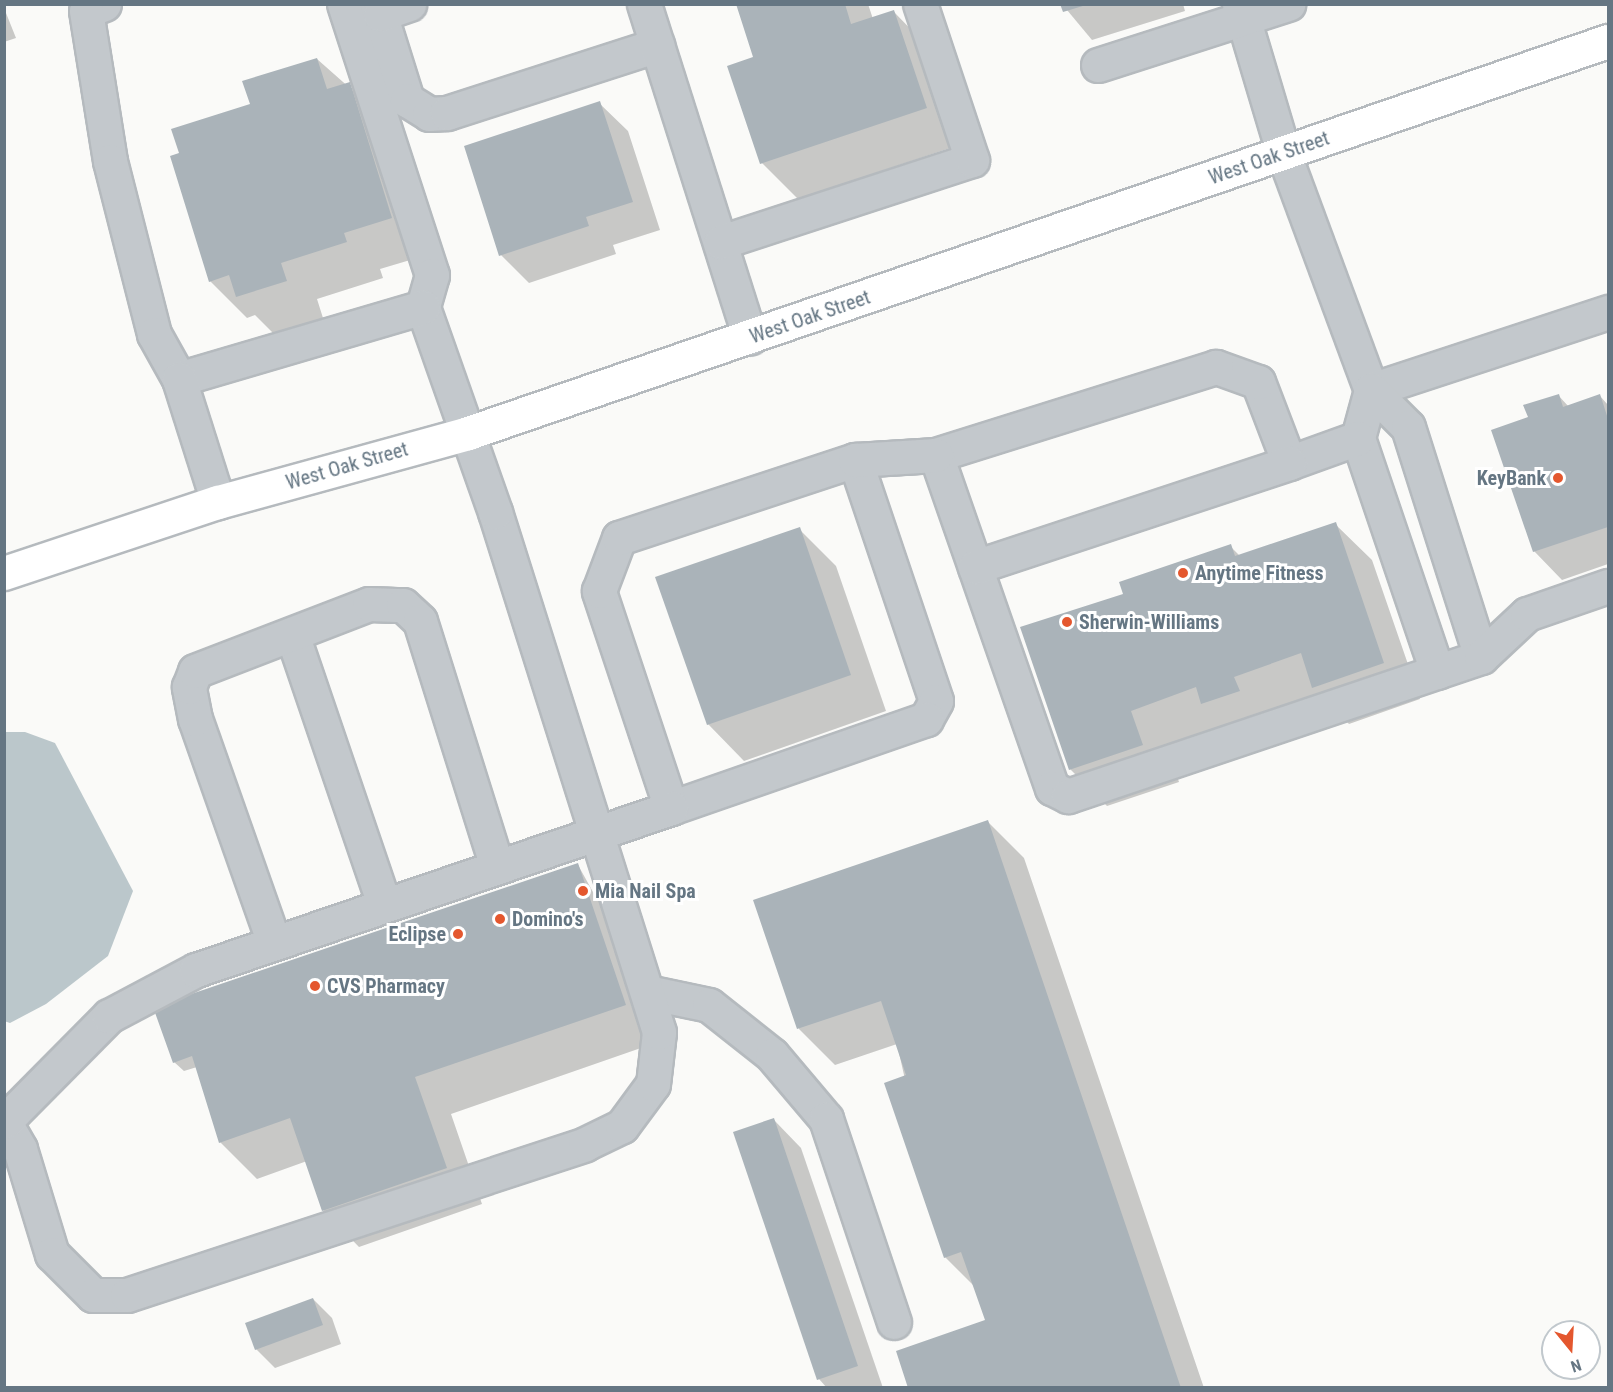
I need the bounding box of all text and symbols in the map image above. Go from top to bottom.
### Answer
street label: West Oak Street [1206,126,1332,190]
street label: West Oak Street [747,285,873,349]
street label: West Oak Street [283,437,411,495]
place label: KeyBank [1477,466,1546,490]
marker: KeyBank [1551,471,1565,485]
place label: Anytime Fitness [1195,561,1324,585]
marker: Anytime Fitness [1176,566,1190,580]
place label: Sherwin-Williams [1079,610,1219,634]
marker: Sherwin-Williams [1060,615,1074,629]
place label: Mia Nail Spa [595,879,696,903]
marker: Mia Nail Spa [576,884,590,898]
place label: Domino's [512,907,583,931]
marker: Domino's [493,912,507,926]
place label: Eclipse [389,922,446,946]
marker: Eclipse [451,927,465,941]
place label: CVS Pharmacy [327,974,445,998]
marker: CVS Pharmacy [308,979,322,993]
north arrow [1541,1320,1601,1380]
text: N [1569,1355,1584,1376]

